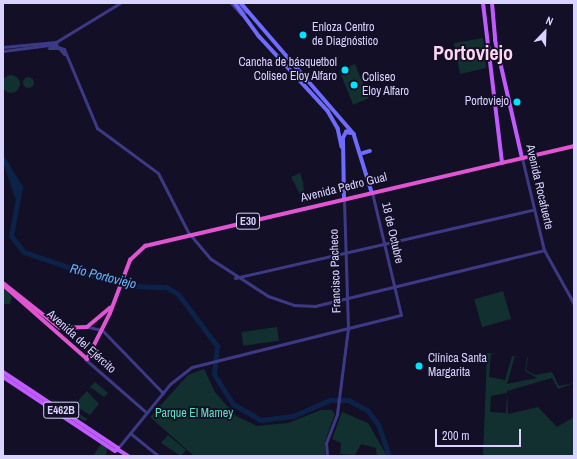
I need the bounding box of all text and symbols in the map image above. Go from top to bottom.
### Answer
north arrow [525,12,565,52]
text: N [544,13,555,29]
place label: Enloza Centro de Diagnóstico [312,21,378,49]
marker: Enloza Centro de Diagnóstico [297,29,309,41]
district label: Portoviejo [433,40,513,64]
place label: Cancha de básquetbol Coliseo Eloy Alfaro [239,56,337,84]
marker: Cancha de básquetbol Coliseo Eloy Alfaro [340,65,350,75]
place label: Coliseo Eloy Alfaro [362,71,410,99]
marker: Coliseo Eloy Alfaro [349,80,359,90]
place label: Portoviejo [465,95,509,109]
marker: Portoviejo [512,97,522,107]
street label: Avenida Rocafuerte [522,143,556,231]
street label: Avenida Pedro Gual [299,170,389,206]
street label: 18 de Octubre [378,201,406,265]
road number: E30 [235,212,261,230]
street label: Francisco Pacheco [327,229,345,313]
water label: Río Portoviejo [68,261,138,293]
street label: Avenida del Ejército [44,307,118,377]
place label: Clínica Santa Margarita [428,352,487,380]
marker: Clínica Santa Margarita [413,360,425,372]
road number: E462B [43,401,79,419]
park label: Parque El Mamey [155,407,233,421]
scale bar [437,421,523,447]
text: 200 m [442,428,469,444]

